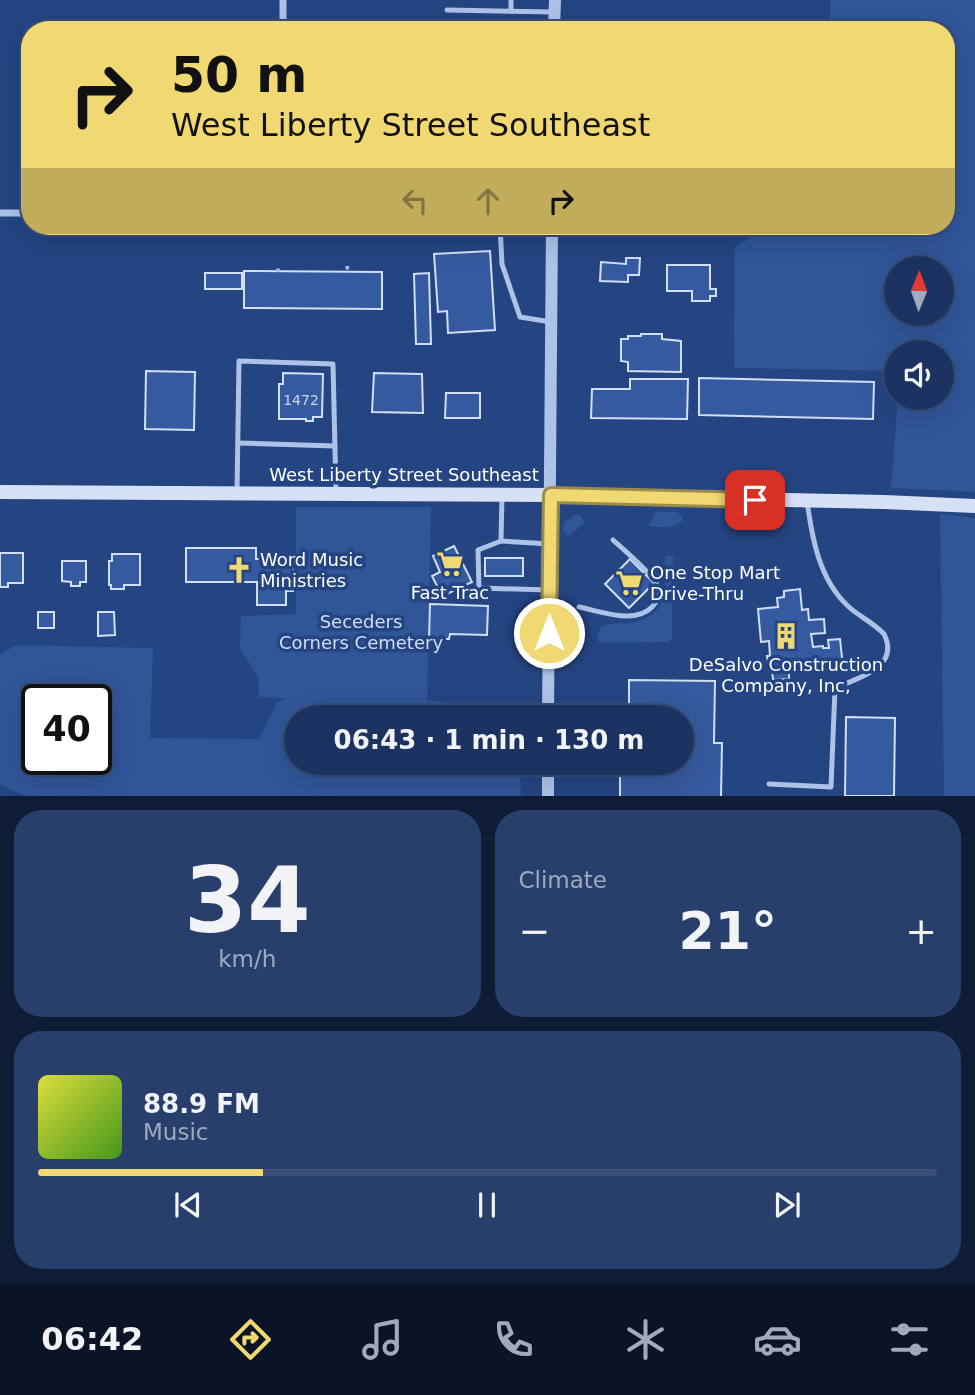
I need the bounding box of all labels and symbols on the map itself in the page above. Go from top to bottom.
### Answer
north arrow [884,256,954,326]
house number: 1472 [283,392,319,408]
street label: West Liberty Street Southeast [269,464,539,485]
pin [725,470,785,530]
place label: Word Music Ministries [260,549,363,591]
supermarket icon: Fast Trac [435,549,465,579]
church icon: Word Music Ministries [224,555,254,585]
place label: One Stop Mart Drive-Thru [650,562,780,604]
supermarket icon: One Stop Mart Drive-Thru [614,568,644,598]
place label: Fast Trac [411,582,489,603]
position arrow [512,596,586,670]
park label: Seceders Corners Cemetery [279,611,443,653]
building icon: DeSalvo Construction Company, Inc, [771,621,801,651]
place label: DeSalvo Construction Company, Inc, [689,654,883,696]
speed limit sign: 40 [21,684,112,775]

